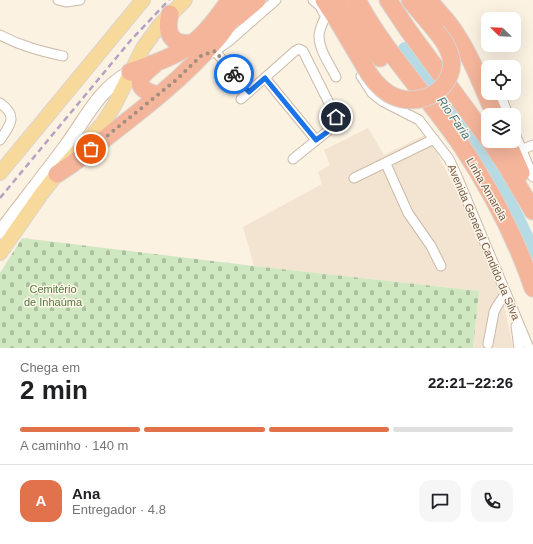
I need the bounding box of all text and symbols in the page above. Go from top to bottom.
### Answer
north arrow [481,12,521,52]
map controls [481,12,521,148]
courier [214,54,254,94]
button: locate [481,60,521,100]
icon: bike [223,63,245,85]
water label: Rio Faria [434,94,474,142]
pin [319,100,353,134]
icon: home [325,106,347,128]
button: layers [481,108,521,148]
pin [74,132,108,166]
icon: bag [80,138,102,160]
street label: Linha Amarela [464,156,510,223]
street label: Avenida General Candido da Silva [446,162,523,322]
park label: Cemitério de Inhaúma [24,283,83,308]
text: Chega em [20,360,80,375]
text: 22:21–22:26 [428,374,513,391]
text: 2 min [20,375,88,405]
text: A caminho · 140 m [20,438,128,453]
button: chat [419,480,461,522]
button: phone [471,480,513,522]
text: Ana [72,485,100,502]
text: A [36,492,46,509]
text: Entregador · 4.8 [72,502,166,517]

